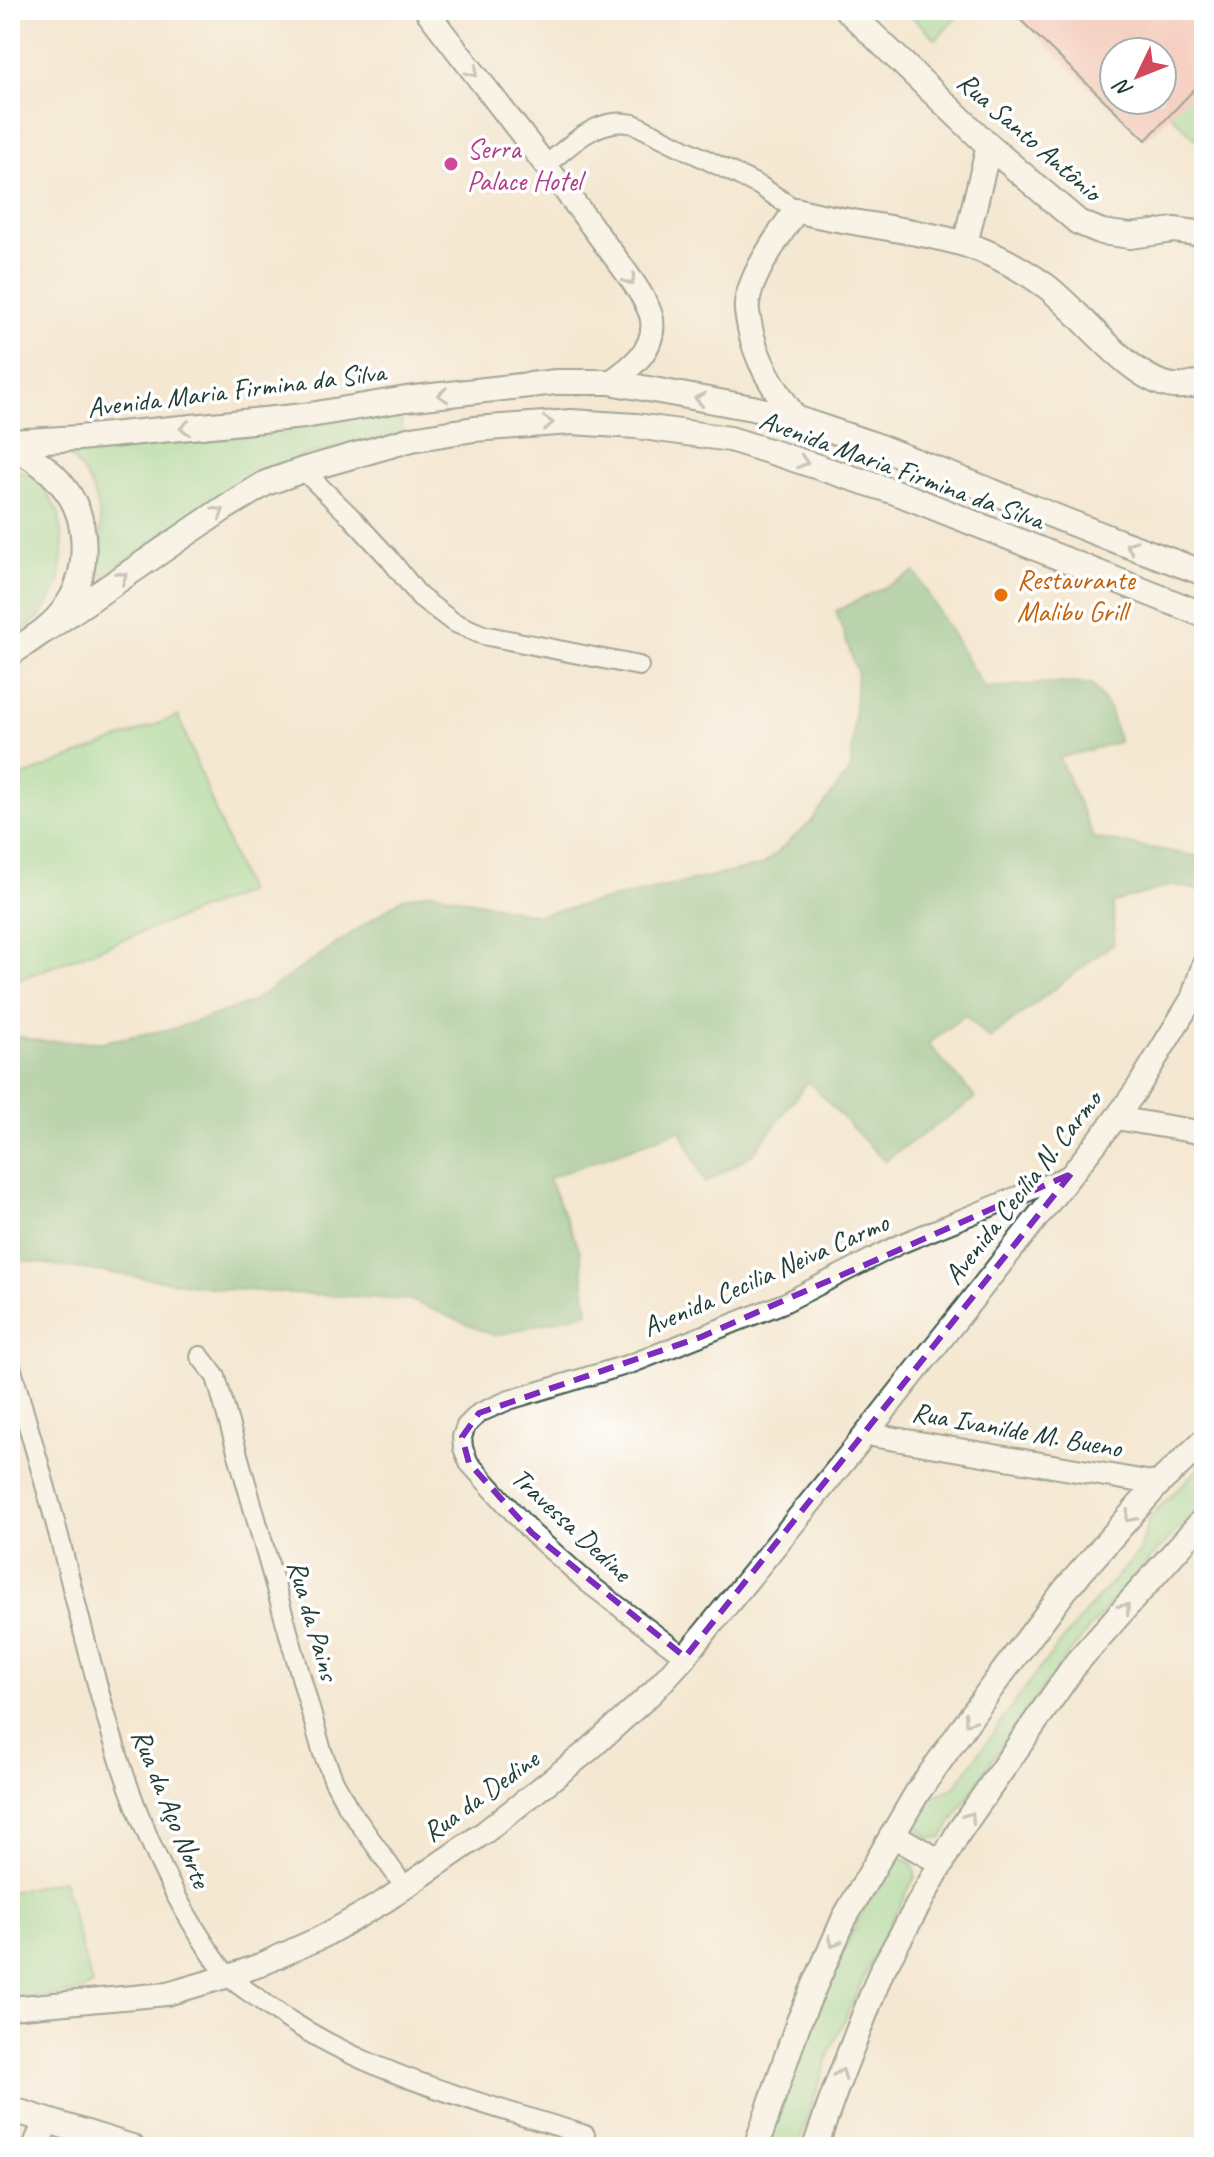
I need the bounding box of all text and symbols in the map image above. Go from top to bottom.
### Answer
north arrow [1098,36,1178,116]
one-way arrow [464,63,478,78]
street label: Rua Santo Antônio [950,64,1111,211]
text: N [1107,72,1139,103]
place label: Serra Palace Hotel [467,131,587,198]
marker: Serra Palace Hotel [442,155,460,173]
one-way arrow [621,271,636,285]
street label: Avenida Maria Firmina da Silva [85,354,389,425]
one-way arrow [436,386,449,403]
one-way arrow [694,391,707,408]
street label: Avenida Maria Firmina da Silva [755,402,1051,538]
one-way arrow [542,415,555,432]
one-way arrow [178,419,191,436]
one-way arrow [796,453,810,469]
one-way arrow [211,506,225,521]
one-way arrow [1125,540,1139,556]
place label: Restaurante Malibu Grill [1017,562,1136,629]
one-way arrow [114,572,128,587]
marker: Restaurante Malibu Grill [992,586,1010,604]
street label: Avenida Cecília N. Carmo [936,1081,1111,1291]
street label: Avenida Cecilia Neiva Carmo [637,1204,895,1344]
street label: Rua Ivanilde M. Bueno [909,1394,1127,1466]
street label: Travessa Dedine [504,1460,641,1590]
one-way arrow [1125,1507,1140,1522]
street label: Rua da Pains [280,1556,348,1687]
one-way arrow [1115,1603,1129,1618]
one-way arrow [964,1712,978,1726]
street label: Rua da Aço Norte [124,1724,220,1894]
street label: Rua da Dedine [415,1740,547,1849]
one-way arrow [960,1811,975,1825]
one-way arrow [827,1934,843,1948]
one-way arrow [832,2068,848,2082]

